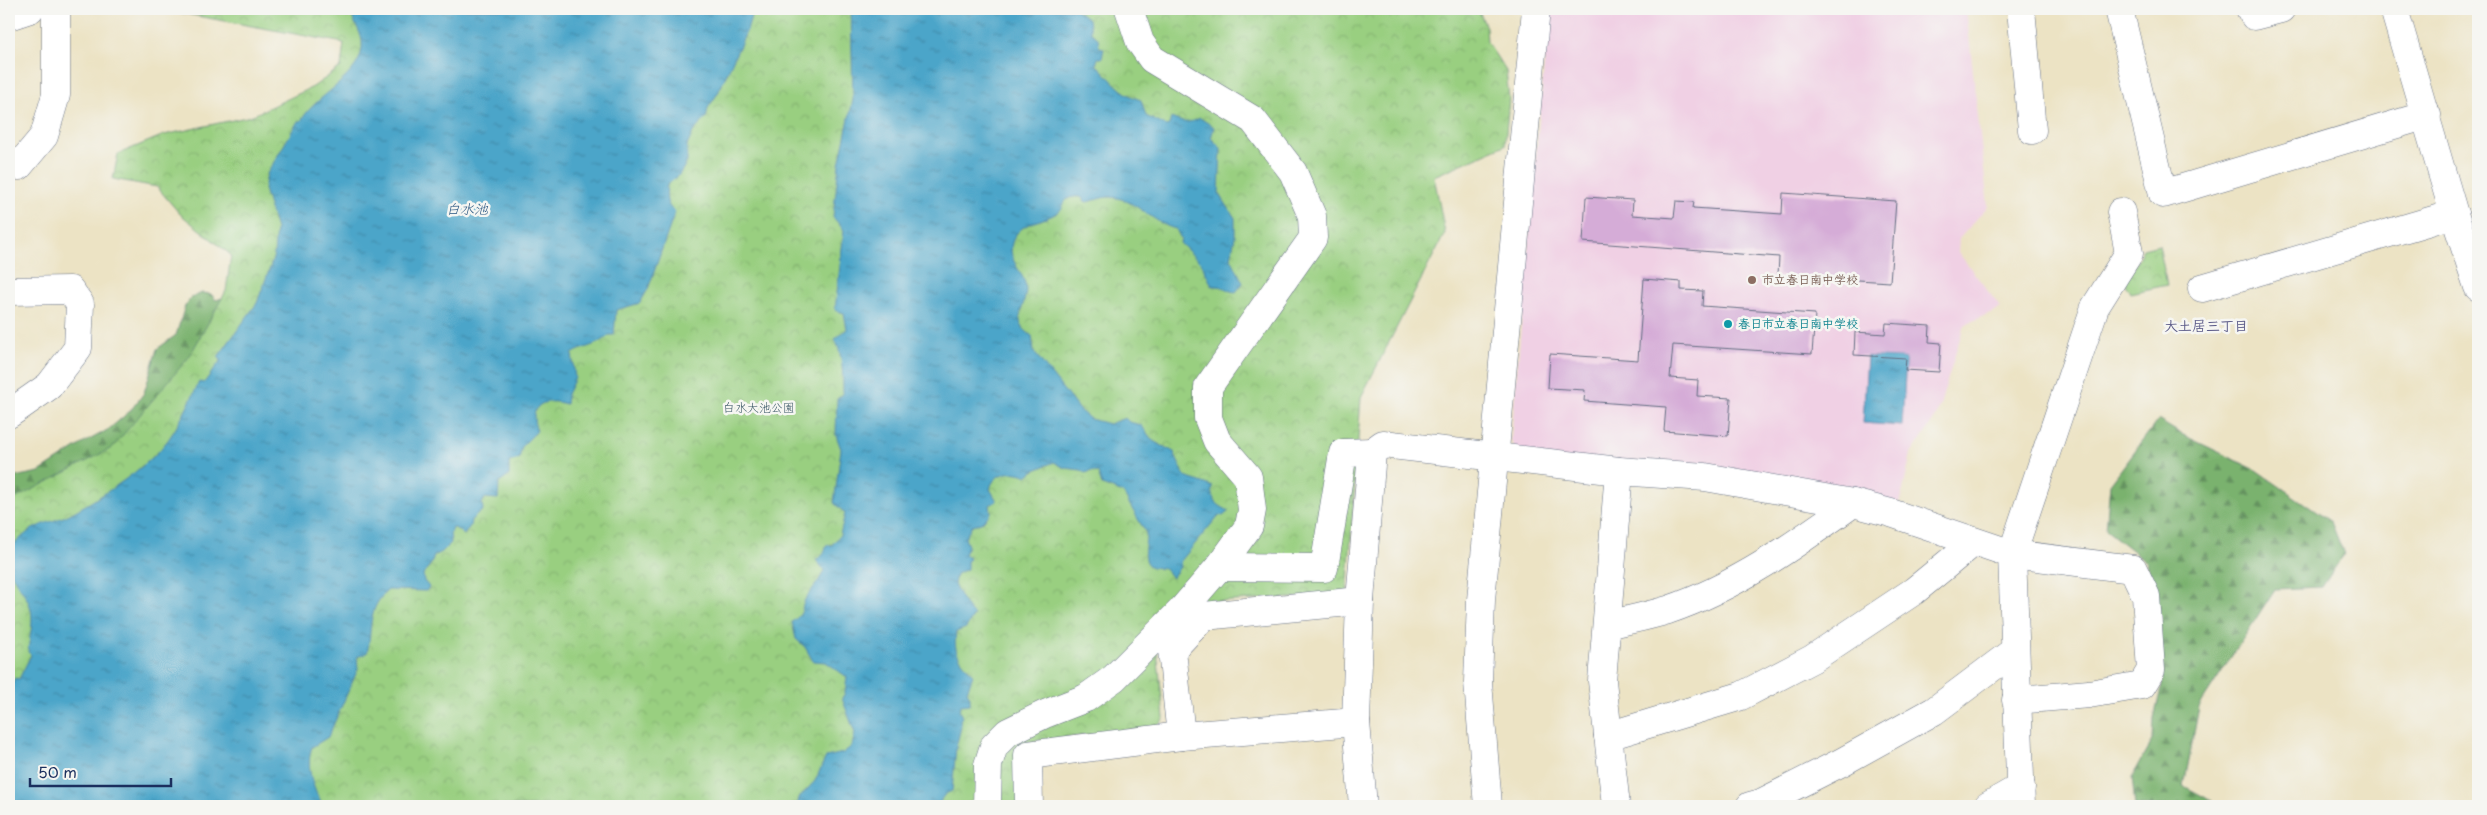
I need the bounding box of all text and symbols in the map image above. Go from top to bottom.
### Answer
water label: 白水池 [446,198,489,219]
place label: 市立春日南中学校 [1762,270,1858,288]
marker: 市立春日南中学校 [1746,274,1758,286]
place label: 春日市立春日南中学校 [1738,314,1858,332]
district label: 大土居三丁目 [2164,315,2248,336]
marker: 春日市立春日南中学校 [1722,318,1734,330]
park label: 白水大池公園 [723,398,795,416]
scale bar [30,755,171,787]
text: 50 m [38,760,77,783]

